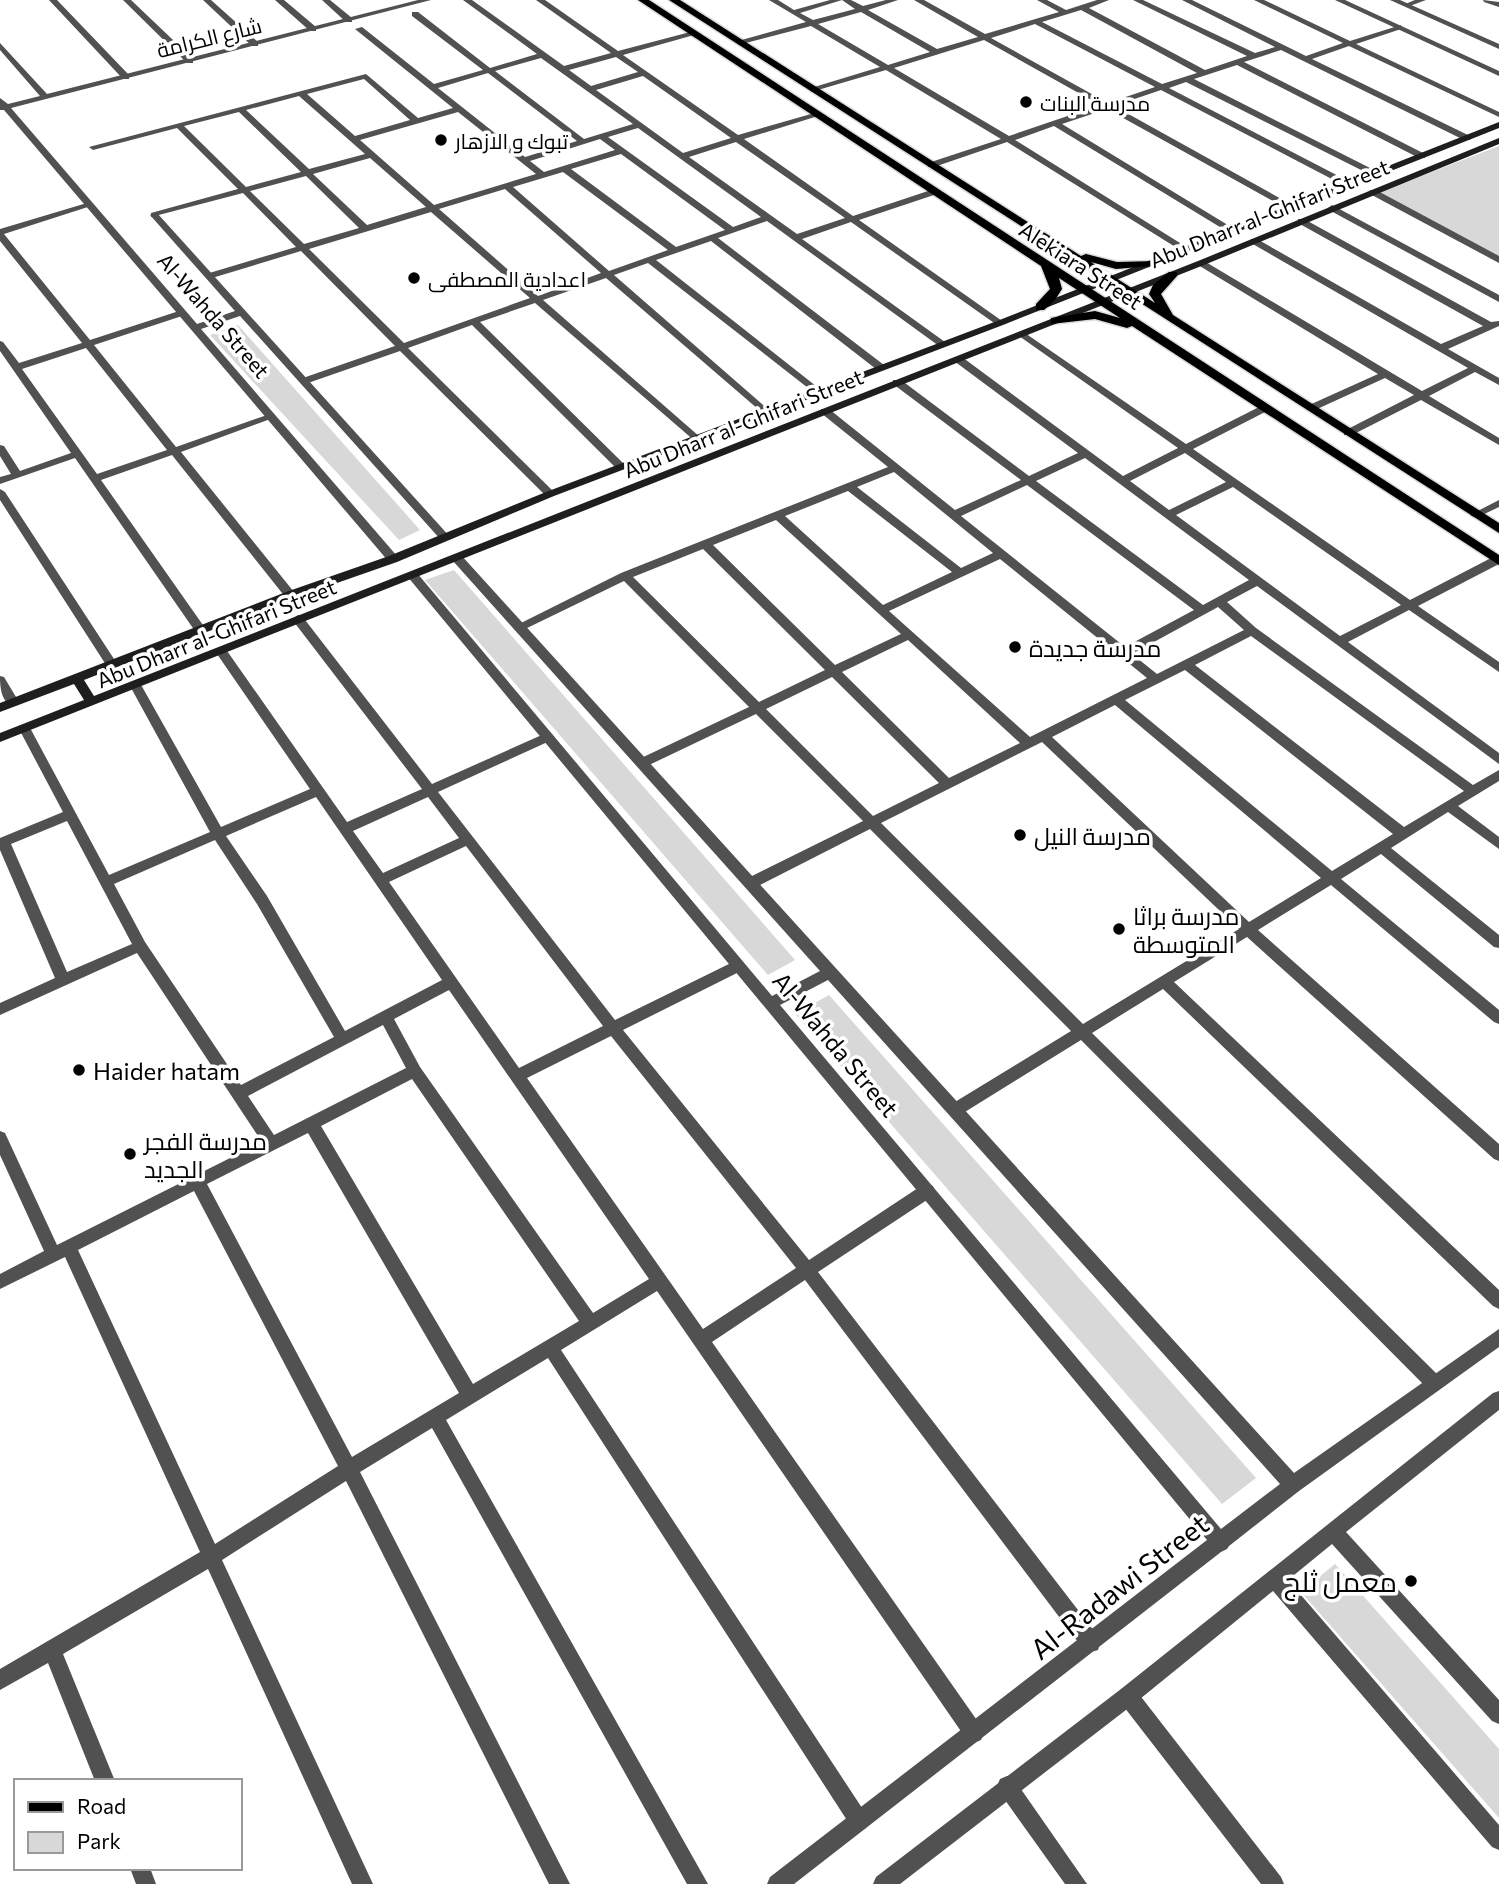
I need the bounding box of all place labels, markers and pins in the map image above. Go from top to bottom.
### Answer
place label: مدرسة البنات [1040,90,1150,116]
marker: مدرسة البنات [1018,94,1034,110]
place label: تبوك و الازهار [454,128,568,154]
marker: تبوك و الازهار [433,132,449,148]
place label: اعدادية المصطفى [428,266,586,293]
marker: اعدادية المصطفى [406,270,422,286]
place label: مدرسة جديدة [1029,633,1161,662]
marker: مدرسة جديدة [1007,639,1023,655]
place label: مدرسة النيل [1034,821,1151,851]
marker: مدرسة النيل [1012,827,1028,843]
place label: مدرسة براثا المتوسطة [1133,901,1239,958]
marker: مدرسة براثا المتوسطة [1111,921,1127,937]
place label: Haider hatam [93,1056,240,1085]
marker: Haider hatam [71,1062,87,1078]
place label: مدرسة الفجر الجديد [142,1126,267,1183]
marker: مدرسة الفجر الجديد [122,1146,138,1162]
place label: معمل ثلج [1284,1564,1397,1601]
marker: معمل ثلج [1403,1573,1419,1589]

